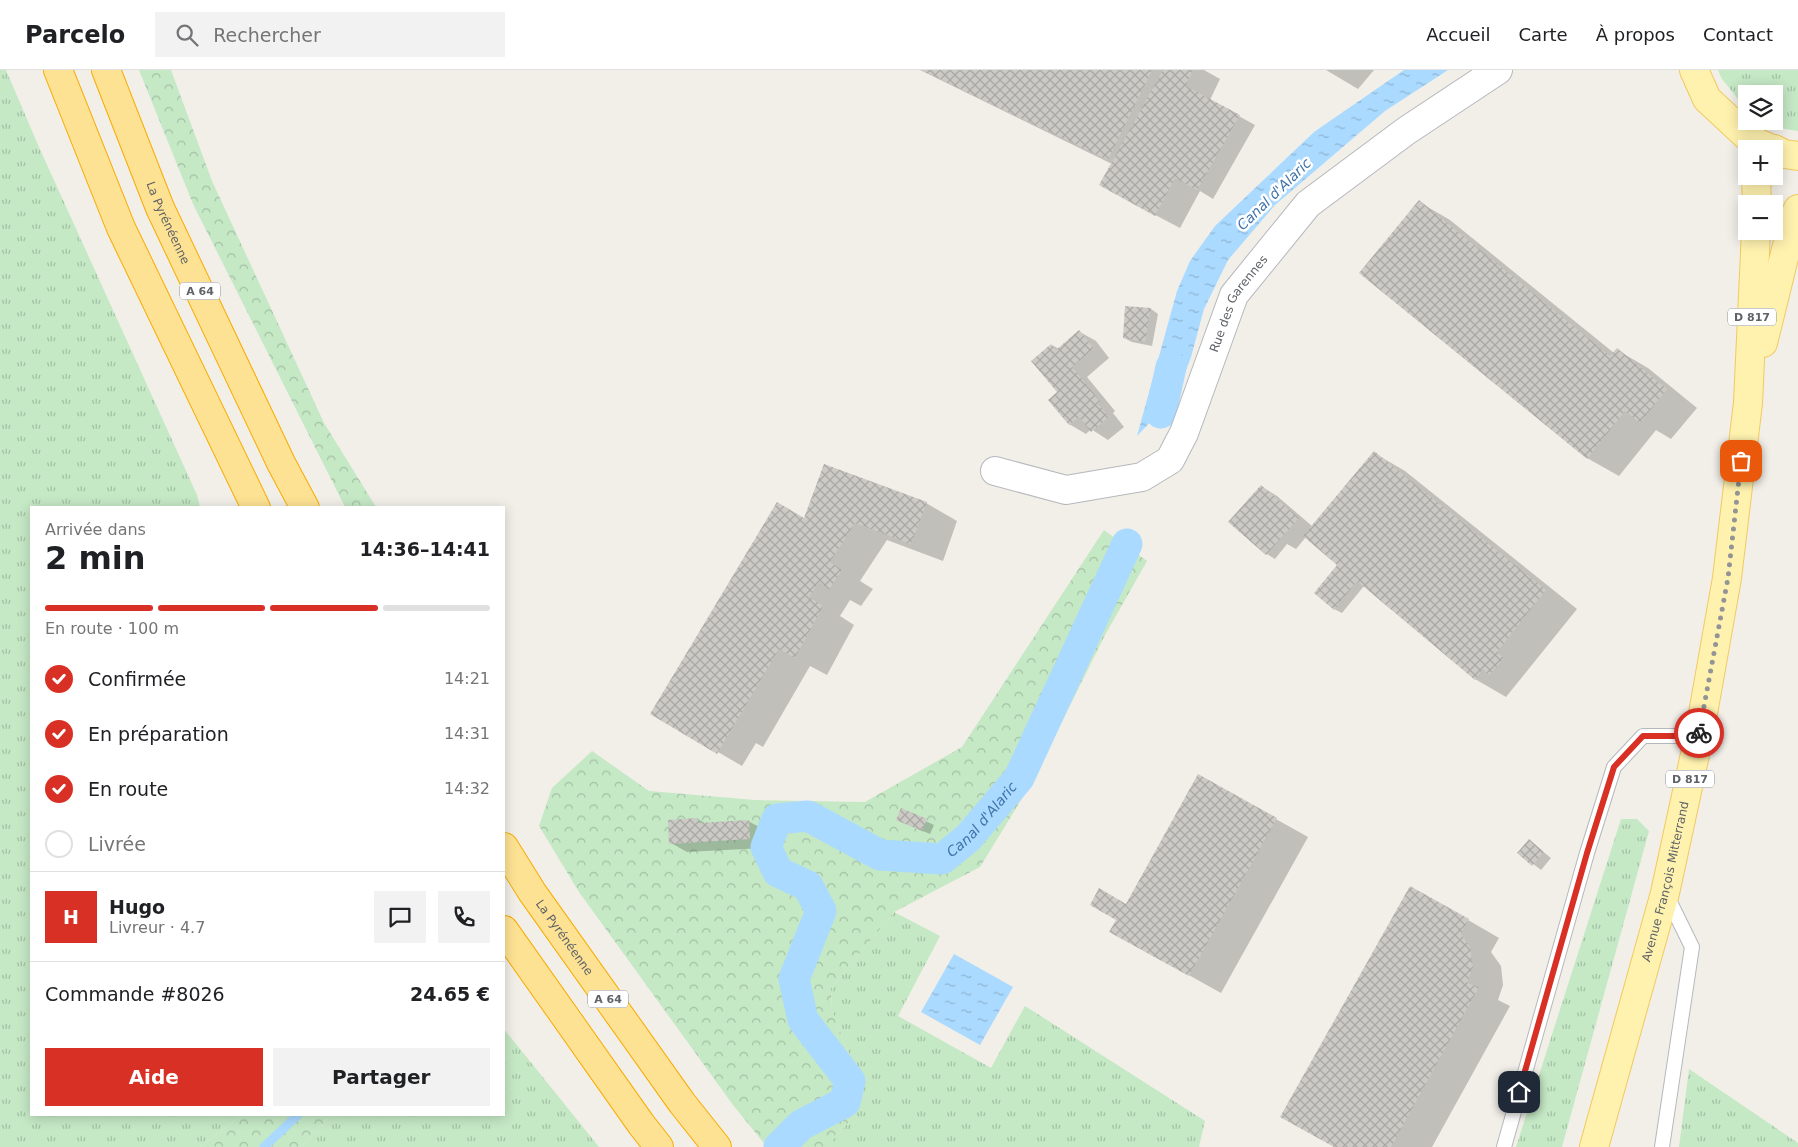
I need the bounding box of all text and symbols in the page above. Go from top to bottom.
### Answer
search box [155,12,505,57]
text: Parcelo [25,21,125,49]
icon: search [173,21,201,49]
text: Rechercher [213,24,321,46]
text: Accueil [1426,24,1491,45]
text: Carte [1519,24,1568,45]
text: À propos [1596,24,1675,45]
text: Contact [1703,24,1773,45]
map controls [1738,85,1783,240]
button: layers [1738,85,1783,130]
button: + [1738,140,1783,185]
water label: Canal d'Alaric [1234,155,1314,233]
street label: La Pyrénéenne [143,180,193,267]
button: − [1738,195,1783,240]
street label: Rue des Garennes [1207,252,1270,354]
road number: A 64 [180,282,220,300]
road number: D 817 [1728,308,1776,326]
pin [1720,440,1762,482]
icon: bag [1727,447,1755,475]
text: Arrivée dans [45,520,146,539]
text: 14:36–14:41 [360,538,490,560]
text: 2 min [45,539,146,577]
text: En route · 100 m [45,619,179,638]
icon: check [45,665,73,693]
text: Confirmée [88,668,186,690]
text: 14:21 [444,669,490,688]
courier [1674,708,1724,758]
icon: bike [1685,719,1713,747]
icon: check [45,720,73,748]
text: En préparation [88,723,229,745]
text: 14:31 [444,724,490,743]
road number: D 817 [1666,771,1714,788]
icon: check [45,775,73,803]
text: En route [88,778,168,800]
water label: Canal d'Alaric [943,778,1020,860]
text: 14:32 [444,779,490,798]
street label: Avenue François Mitterrand [1639,800,1692,963]
text: Livrée [88,833,146,855]
button: chat [374,891,426,943]
button: phone [438,891,490,943]
text: Hugo [109,896,165,918]
street label: La Pyrénéenne [533,897,596,978]
text: H [63,906,79,928]
text: Livreur · 4.7 [109,918,205,937]
text: Commande #8026 [45,983,225,1005]
text: 24.65 € [410,983,490,1005]
road number: A 64 [588,991,628,1008]
button: Aide [45,1048,263,1106]
button: Partager [273,1048,490,1106]
pin [1498,1071,1540,1113]
icon: home [1505,1078,1533,1106]

